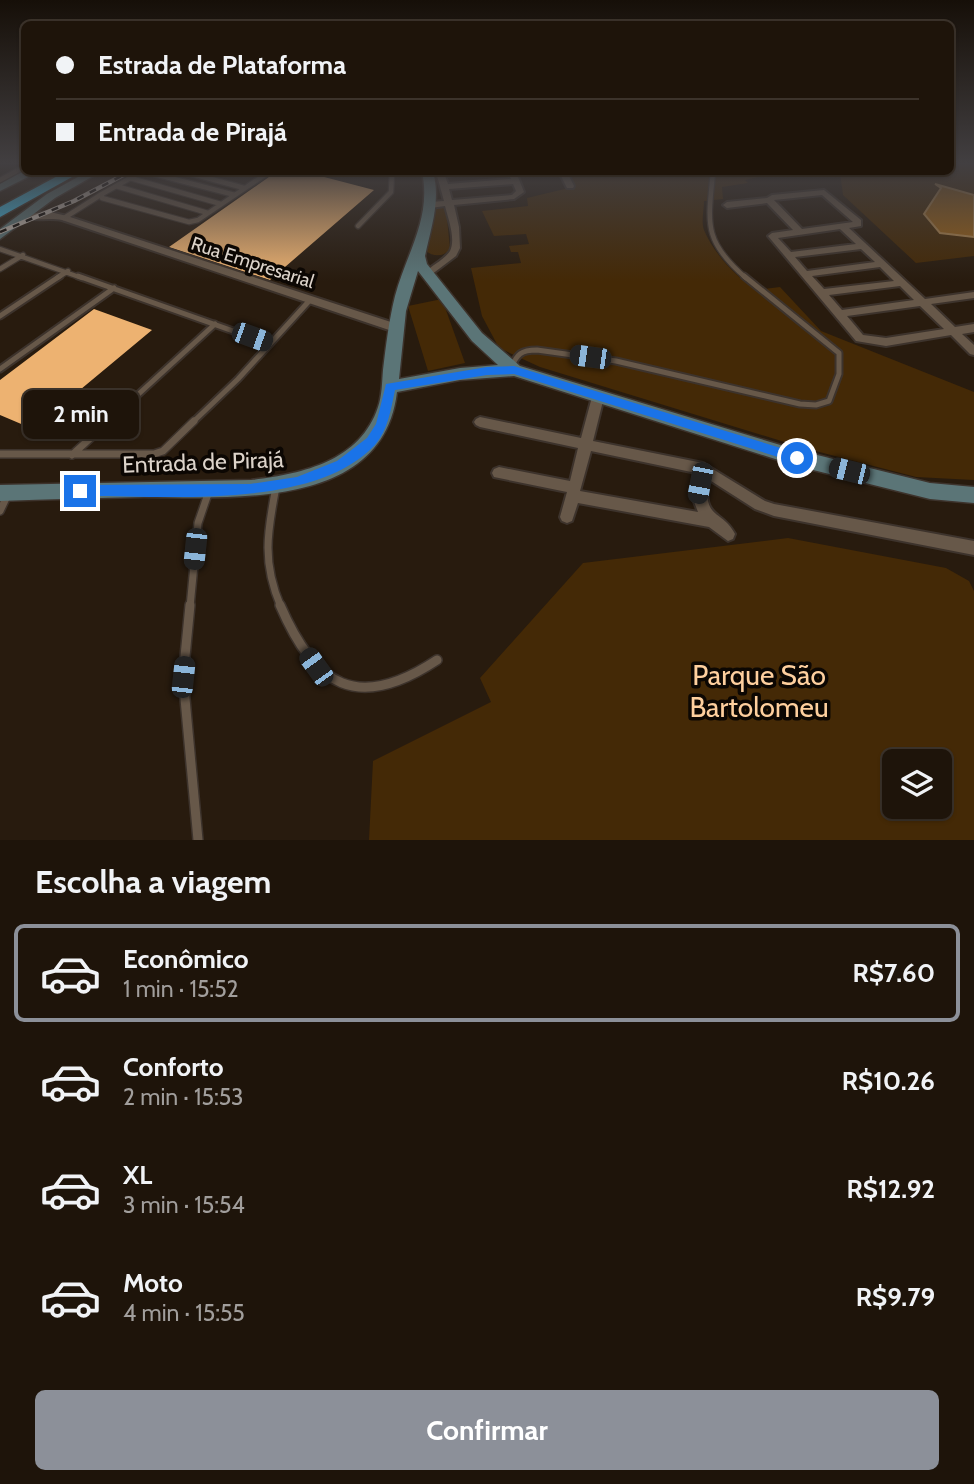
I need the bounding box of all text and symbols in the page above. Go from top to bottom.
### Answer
text: Estrada de Plataforma [98,49,346,81]
text: Entrada de Pirajá [98,116,287,148]
street label: Rua Empresarial [188,232,318,293]
car [229,320,276,354]
car [568,344,613,370]
callout: 2 min [22,390,138,438]
text: 2 min [53,400,109,428]
route start [781,442,813,474]
street label: Entrada de Pirajá [122,445,284,479]
car [827,456,872,486]
car [686,460,715,506]
route end [64,475,96,507]
car [183,527,208,571]
car [296,644,337,690]
car [171,655,196,699]
park label: Parque São Bartolomeu [689,658,829,724]
map controls [882,749,952,819]
button: layers [882,749,952,819]
text: Escolha a viagem [35,862,271,901]
icon: car [39,942,102,1005]
text: Econômico [123,943,249,975]
text: R$7.60 [853,957,935,989]
text: 1 min · 15:52 [123,975,239,1003]
icon: car [39,1050,102,1113]
text: Conforto [123,1051,224,1083]
text: R$10.26 [842,1065,935,1097]
text: 2 min · 15:53 [123,1083,244,1111]
icon: car [39,1158,102,1221]
text: XL [123,1159,152,1191]
text: R$12.92 [847,1173,935,1205]
text: 3 min · 15:54 [123,1191,245,1219]
icon: car [39,1266,102,1329]
text: Moto [123,1267,183,1299]
text: R$9.79 [856,1281,935,1313]
text: 4 min · 15:55 [123,1299,245,1327]
button: Confirmar [35,1390,939,1470]

